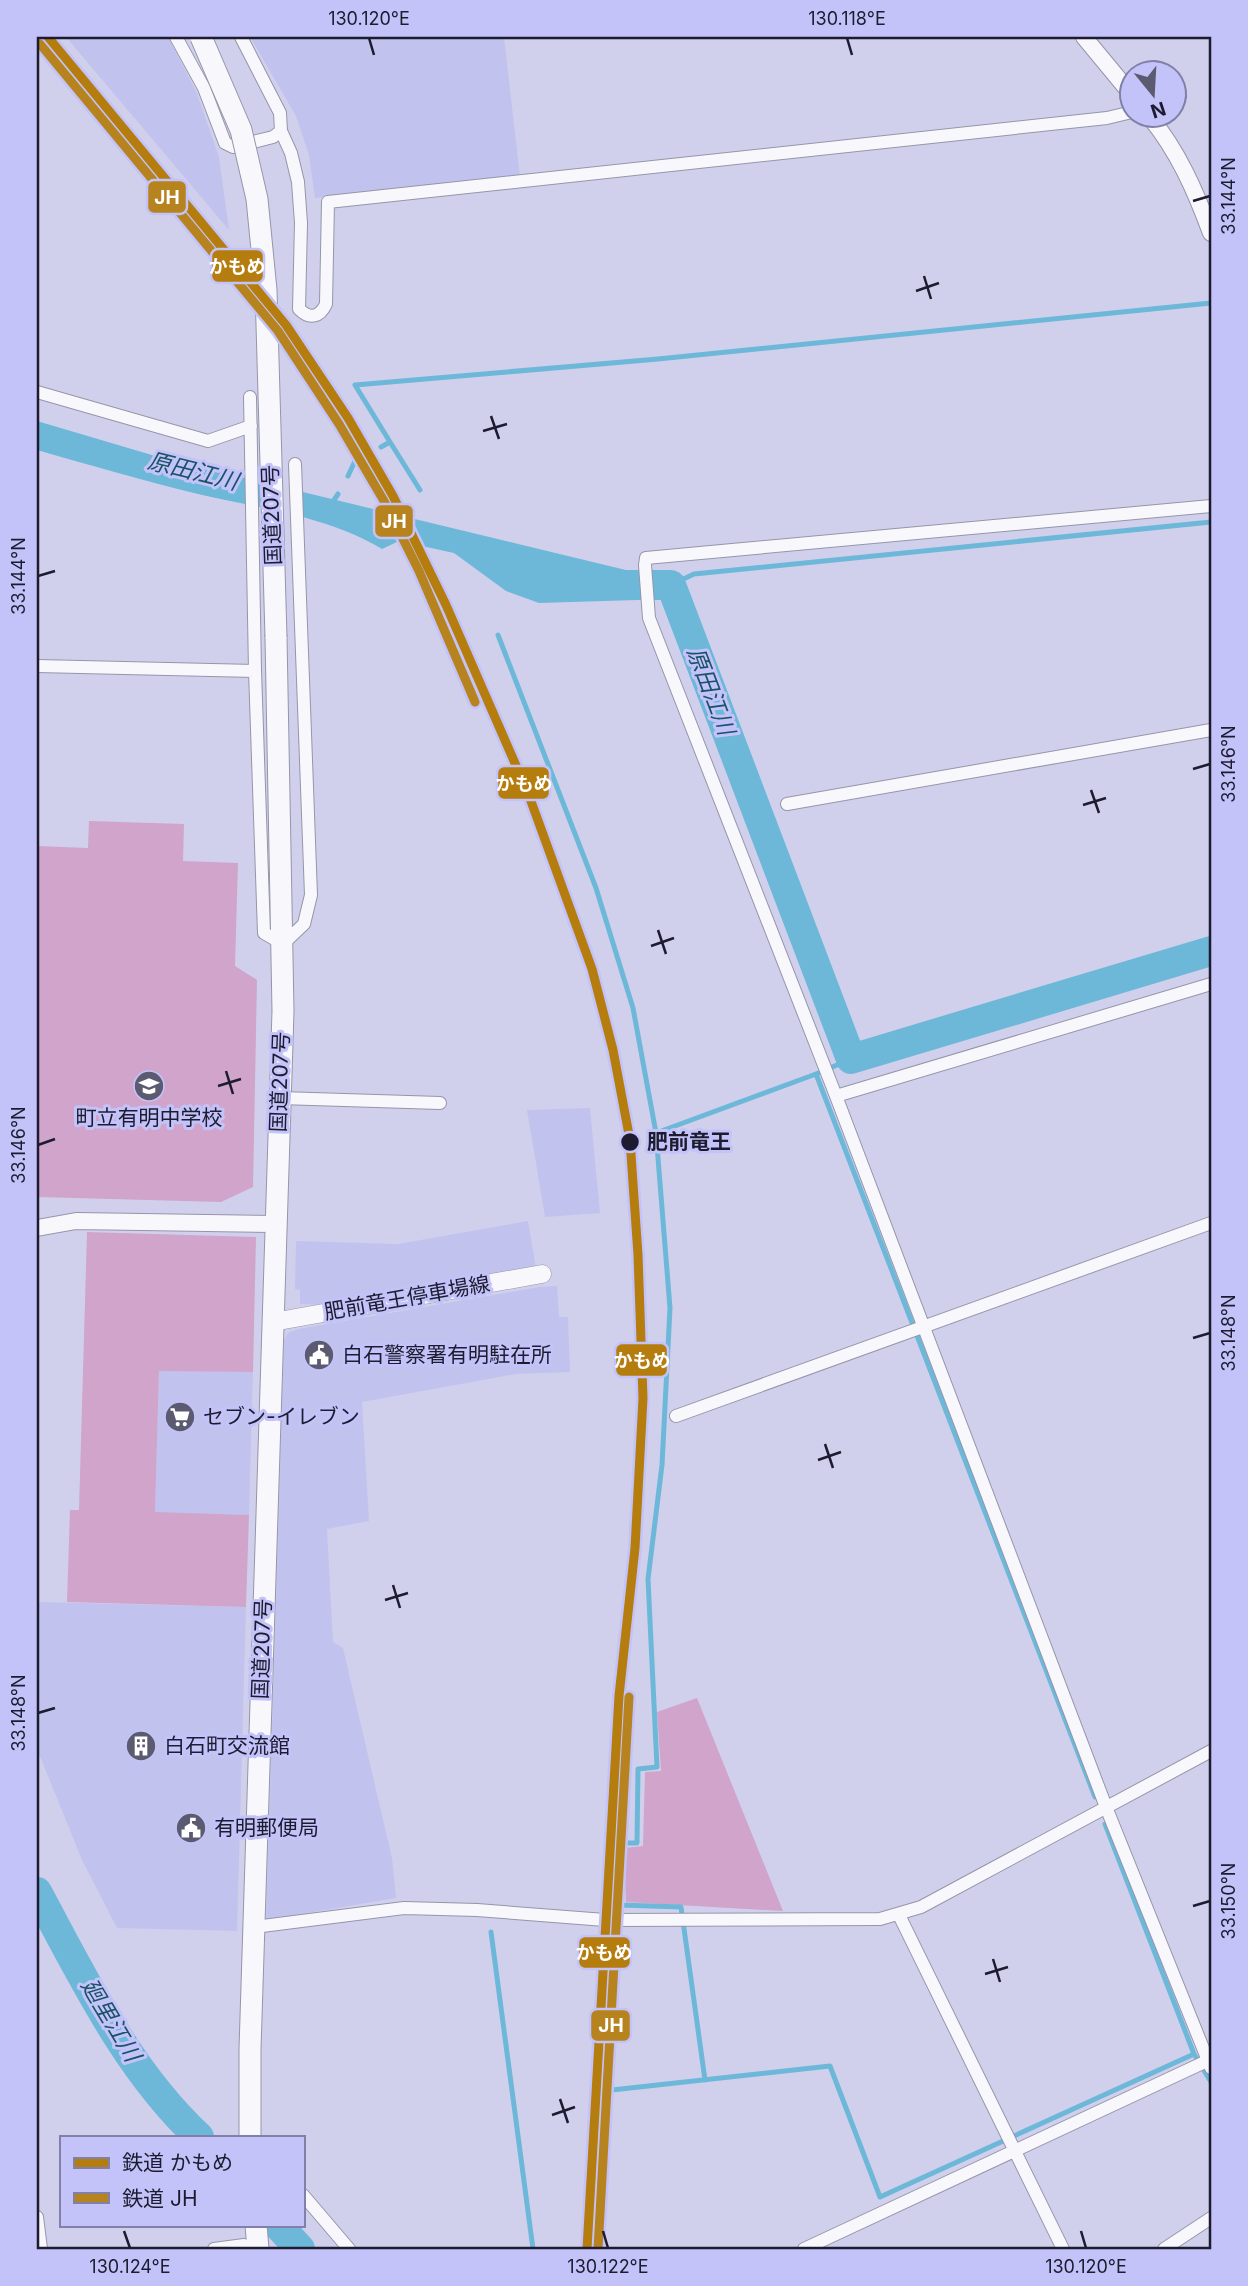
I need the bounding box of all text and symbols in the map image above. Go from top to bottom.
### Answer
text: 130.120°E [328,8,410,29]
text: 130.118°E [808,8,886,29]
north arrow [1118,60,1188,130]
text: N [1148,97,1169,123]
text: 33.144°N [1218,157,1239,235]
line badge: JH [147,180,187,214]
text: JH [154,186,180,209]
line badge: かもめ [211,249,264,283]
text: かもめ [208,255,266,278]
water label: 原田江川 [145,446,244,496]
street label: 国道207号 [257,464,286,566]
line badge: JH [374,504,414,538]
text: JH [381,510,407,533]
text: 33.144°N [8,537,29,615]
water label: 原田江川 [681,643,742,742]
text: 33.146°N [1218,725,1239,803]
line badge: かもめ [497,766,550,800]
text: かもめ [495,772,553,795]
street label: 国道207号 [265,1031,294,1133]
school or university icon: 町立有明中学校 [132,1069,166,1103]
place label: 町立有明中学校 [76,1105,223,1130]
text: 33.146°N [8,1106,29,1184]
place label: 肥前竜王 [647,1129,731,1154]
marker: 肥前竜王 [619,1131,641,1153]
street label: 肥前竜王停車場線 [322,1271,492,1324]
text: 33.148°N [1218,1294,1239,1372]
public building icon: 白石警察署有明駐在所 [302,1338,336,1372]
place label: 白石警察署有明駐在所 [342,1342,552,1367]
line badge: かもめ [615,1343,668,1377]
text: かもめ [613,1349,671,1372]
supermarket icon: セブン-イレブン [163,1400,197,1434]
place label: セブン-イレブン [203,1404,360,1429]
street label: 国道207号 [247,1598,276,1700]
text: 33.148°N [8,1674,29,1752]
building icon: 白石町交流館 [124,1729,158,1763]
place label: 白石町交流館 [164,1733,290,1758]
public building icon: 有明郵便局 [174,1811,208,1845]
place label: 有明郵便局 [214,1815,319,1840]
text: 33.150°N [1218,1863,1239,1939]
line badge: かもめ [578,1936,631,1969]
text: かもめ [575,1941,633,1964]
water label: 廻里江川 [75,1973,148,2069]
line badge: JH [590,2009,631,2042]
text: JH [598,2014,624,2037]
legend [60,2136,304,2226]
text: 鉄道 かもめ [122,2150,233,2175]
text: 鉄道 JH [122,2186,198,2211]
text: 130.124°E [89,2256,171,2277]
text: 130.122°E [567,2256,649,2277]
text: 130.120°E [1045,2256,1127,2277]

